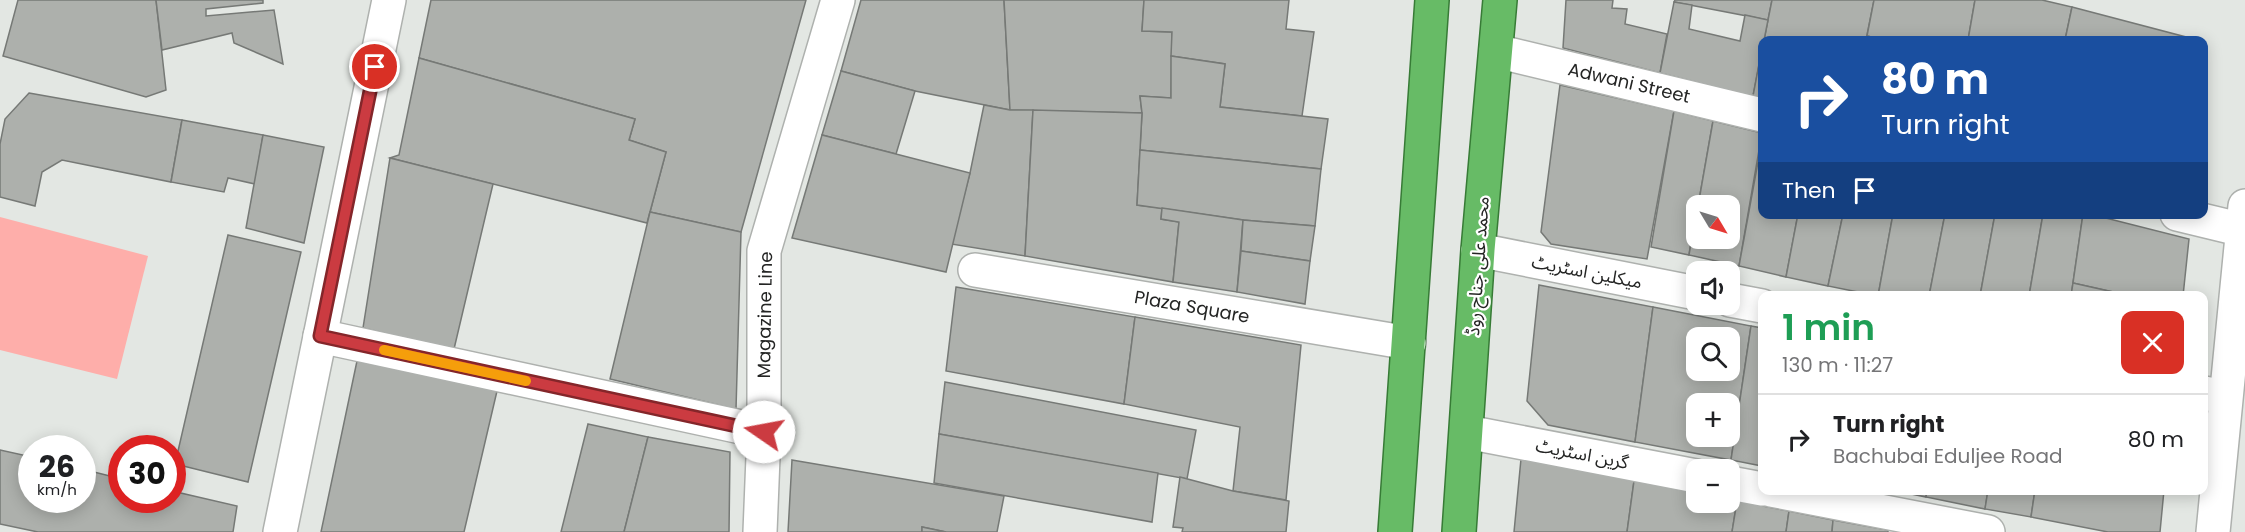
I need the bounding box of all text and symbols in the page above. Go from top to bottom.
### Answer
pin [349,41,400,92]
icon: arrive [358,50,391,83]
text: 80 m [1881,50,1989,109]
street label: Adwani Street [1566,56,1693,109]
icon: right [1782,60,1860,138]
text: Turn right [1881,106,2010,143]
icon: arrive [1848,174,1881,207]
text: Then [1782,175,1836,206]
street label: محمد علی جناح روڈ [1460,195,1496,337]
north arrow [1686,195,1740,249]
map controls [1686,195,1740,513]
street label: میکلین اسٹریٹ [1530,249,1645,294]
street label: Magazine Line [751,251,778,379]
button: sound [1686,261,1740,315]
street label: Plaza Square [1133,284,1252,329]
text: 1 min [1782,302,1875,353]
button: close [2121,311,2184,374]
button: search [1686,327,1740,381]
text: 130 m · 11:27 [1782,351,1893,379]
button: + [1686,393,1740,447]
position arrow [732,400,796,464]
text: Turn right [1833,409,1944,440]
icon: right [1782,423,1815,456]
text: 80 m [2128,424,2184,455]
street label: گرین اسٹریٹ [1534,432,1631,475]
speed limit sign: 30 [108,435,186,513]
text: Bachubai Eduljee Road [1833,442,2062,470]
text: 26 [39,445,75,488]
button: − [1686,459,1740,513]
text: km/h [37,479,77,500]

